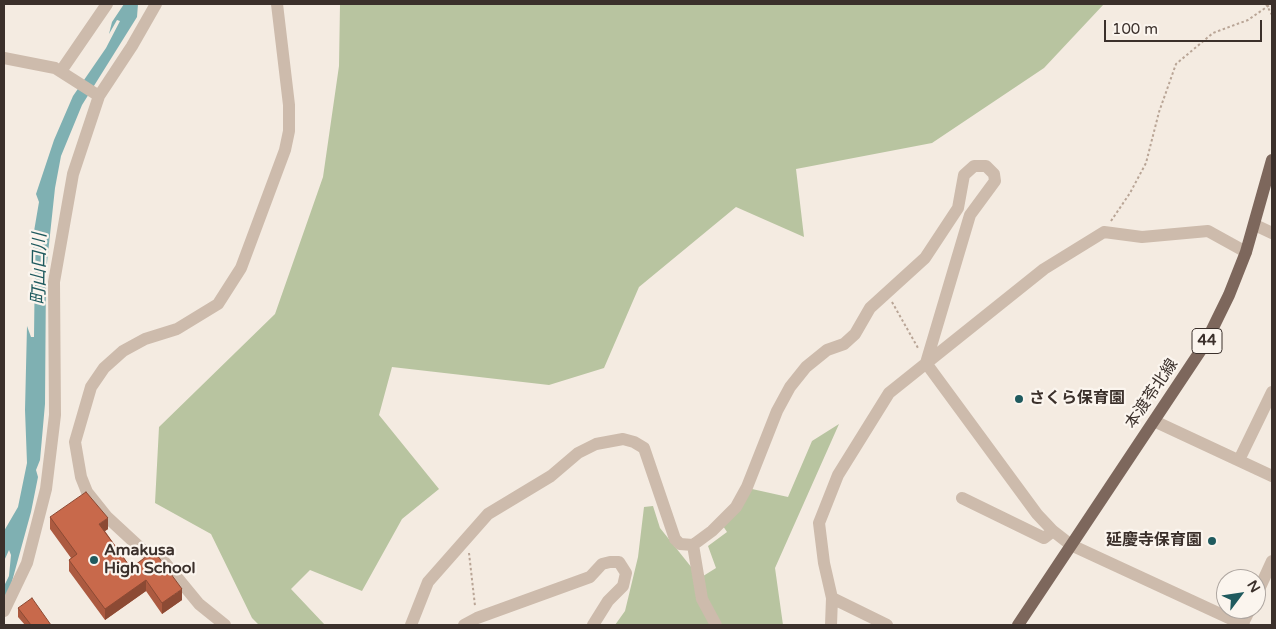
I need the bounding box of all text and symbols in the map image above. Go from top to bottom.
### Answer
scale bar [1106,10,1264,42]
text: 100 m [1112,20,1158,38]
water label: 町山口川 [29,233,51,305]
road number: 44 [1192,328,1222,354]
street label: 本渡苓北線 [1122,355,1182,433]
place label: さくら保育園 [1029,389,1125,409]
marker: さくら保育園 [1013,393,1025,405]
place label: 延慶寺保育園 [1106,531,1202,551]
marker: 延慶寺保育園 [1206,535,1218,547]
place label: Amakusa High School [104,541,195,579]
marker: Amakusa High School [88,554,100,566]
north arrow [1216,569,1266,619]
text: N [1243,577,1264,596]

